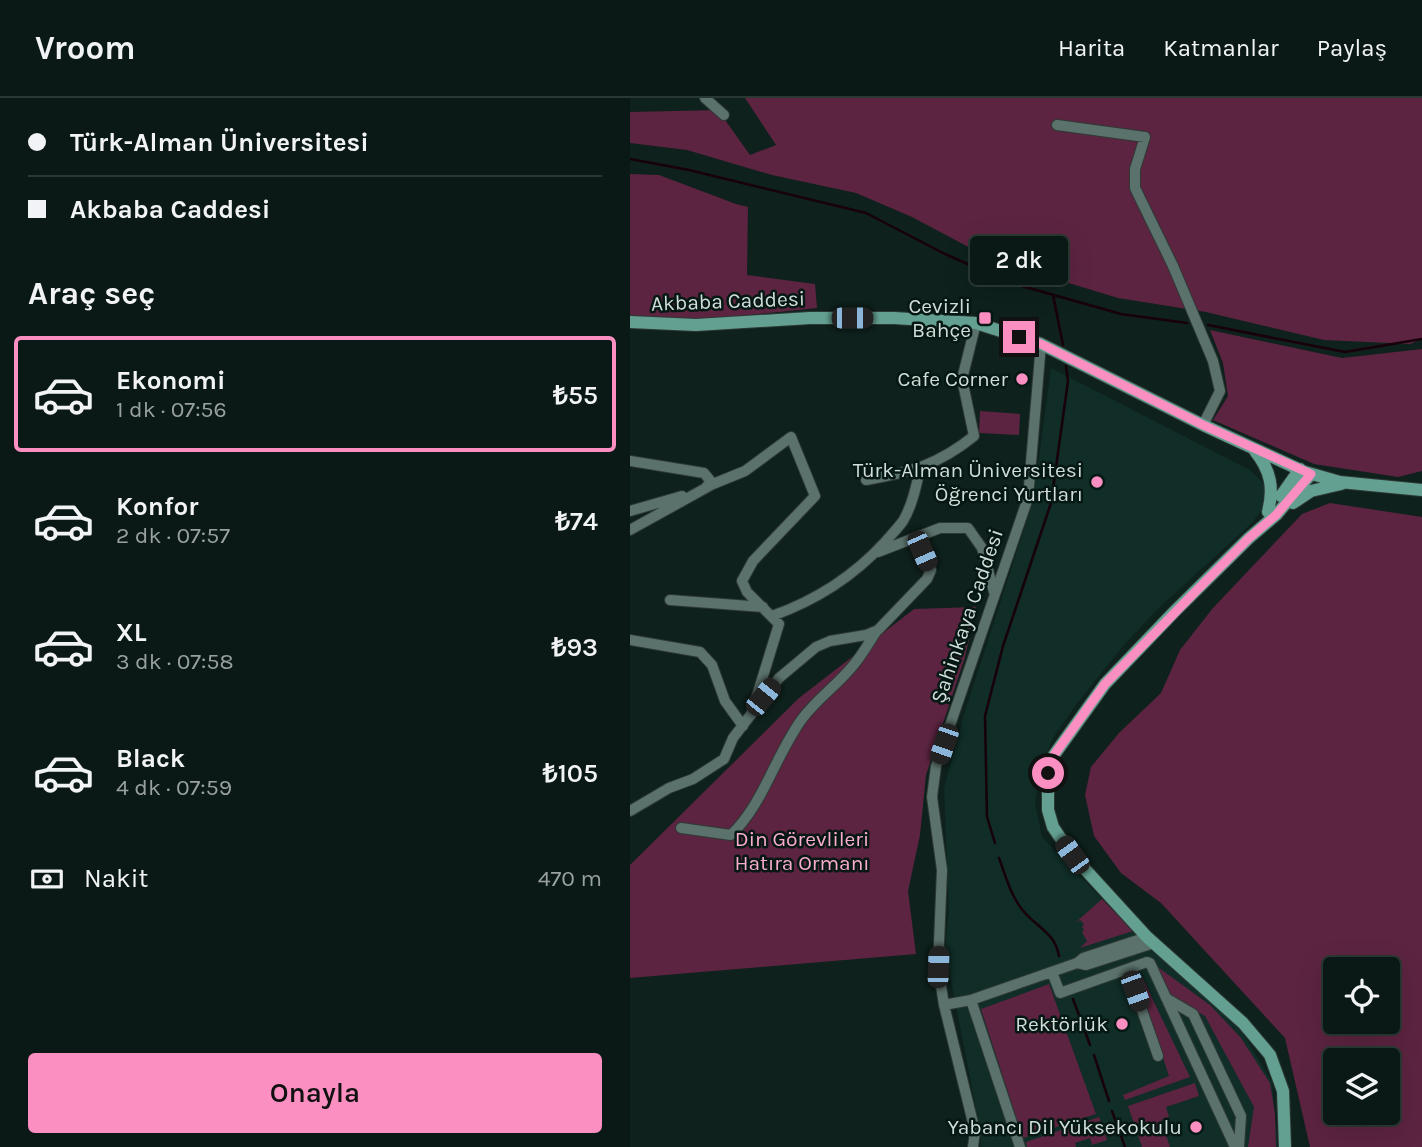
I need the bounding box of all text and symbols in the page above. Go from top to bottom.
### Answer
text: Vroom [35,29,135,67]
text: Harita [1058,34,1125,62]
text: Katmanlar [1163,34,1279,62]
text: Paylaş [1317,34,1387,62]
text: Türk-Alman Üniversitesi [70,127,369,158]
text: Akbaba Caddesi [70,194,270,225]
callout: 2 dk [970,236,1068,285]
text: 2 dk [996,247,1042,274]
text: Araç seç [28,275,155,312]
street label: Akbaba Caddesi [650,286,806,316]
place label: Cevizli Bahçe [908,294,971,342]
car [832,308,874,329]
marker: Cevizli Bahçe [977,310,993,326]
route end [1003,321,1035,353]
icon: car [32,363,95,426]
text: Ekonomi [116,365,225,396]
place label: Cafe Corner [898,367,1008,391]
marker: Cafe Corner [1014,371,1030,387]
text: ₺55 [553,380,598,411]
text: 1 dk · 07:56 [116,396,227,423]
place label: Türk-Alman Üniversitesi Öğrenci Yurtları [853,458,1083,506]
marker: Türk-Alman Üniversitesi Öğrenci Yurtları [1089,474,1105,490]
icon: car [32,489,95,552]
text: Konfor [116,491,198,522]
text: ₺74 [555,506,598,537]
text: 2 dk · 07:57 [116,522,230,549]
street label: Şahinkaya Caddesi [926,526,1008,706]
car [904,528,941,574]
icon: car [32,615,95,678]
text: XL [116,617,147,648]
text: ₺93 [552,632,598,663]
text: 3 dk · 07:58 [116,648,234,675]
car [742,674,785,720]
car [928,721,961,767]
icon: car [32,741,95,804]
text: Black [116,743,185,774]
route start [1032,757,1064,789]
text: ₺105 [543,758,598,789]
text: 4 dk · 07:59 [116,774,232,801]
park label: Din Görevlileri Hatıra Ormanı [734,827,870,875]
car [1052,832,1093,878]
icon: cash [28,860,66,898]
text: Nakit [84,863,148,894]
text: 470 m [538,865,602,892]
car [927,946,950,988]
map controls [1323,957,1400,1125]
button: locate [1323,957,1400,1034]
car [1118,968,1153,1014]
place label: Rektörlük [1015,1012,1108,1036]
marker: Rektörlük [1114,1016,1130,1032]
button: layers [1323,1048,1400,1125]
button: Onayla [28,1053,602,1133]
place label: Yabancı Dil Yüksekokulu [948,1115,1182,1139]
marker: Yabancı Dil Yüksekokulu [1188,1119,1204,1135]

